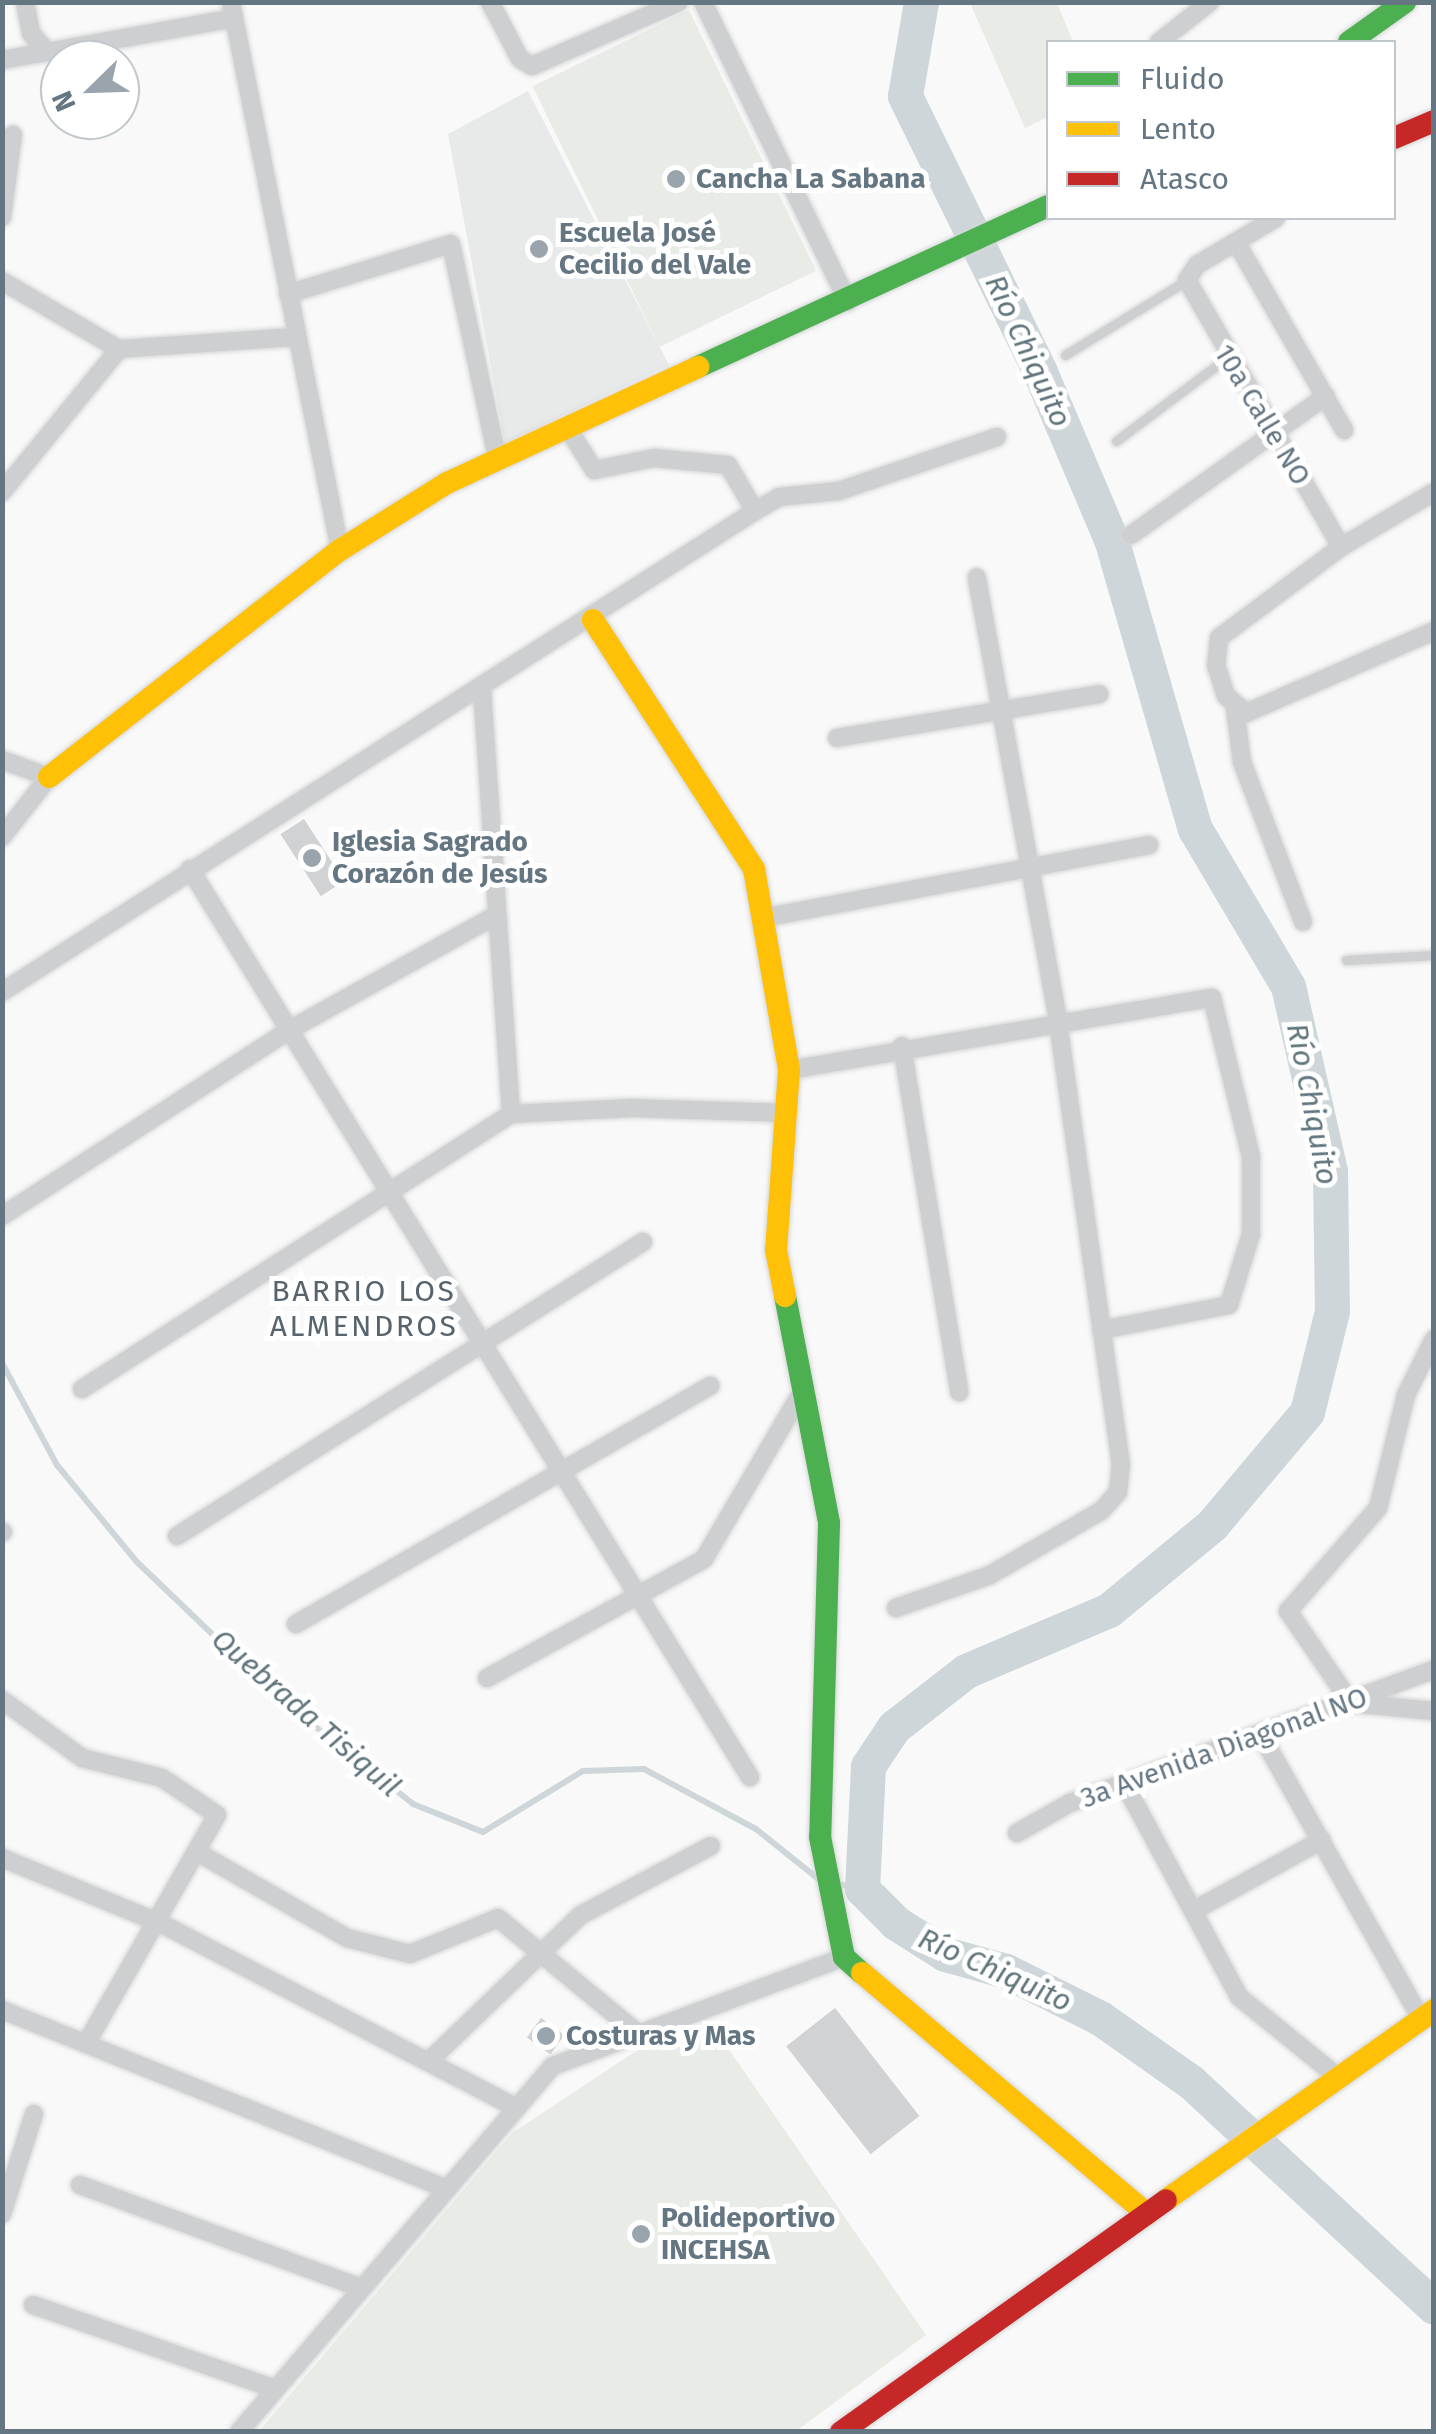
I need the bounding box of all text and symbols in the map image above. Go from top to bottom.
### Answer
north arrow [40,40,140,140]
legend [1046,40,1396,220]
text: Fluido [1140,61,1225,97]
text: N [45,86,83,116]
text: Lento [1140,111,1216,147]
text: Atasco [1140,161,1229,197]
place label: Cancha La Sabana [696,162,926,196]
marker: Cancha La Sabana [665,168,687,190]
place label: Escuela José Cecilio del Vale [559,216,751,282]
marker: Escuela José Cecilio del Vale [528,238,550,260]
water label: Río Chiquito [977,269,1079,433]
street label: 10a Calle NO [1207,339,1317,491]
place label: Iglesia Sagrado Corazón de Jesús [332,825,548,891]
marker: Iglesia Sagrado Corazón de Jesús [301,847,323,869]
water label: Río Chiquito [1279,1020,1345,1188]
district label: BARRIO LOS ALMENDROS [270,1273,458,1344]
water label: Quebrada Tisiquil [204,1621,408,1805]
street label: 3a Avenida Diagonal NO [1076,1681,1372,1815]
water label: Río Chiquito [913,1920,1077,2020]
place label: Costuras y Mas [566,2019,755,2053]
marker: Costuras y Mas [535,2025,557,2047]
place label: Polideportivo INCEHSA [661,2201,835,2267]
marker: Polideportivo INCEHSA [630,2223,652,2245]

